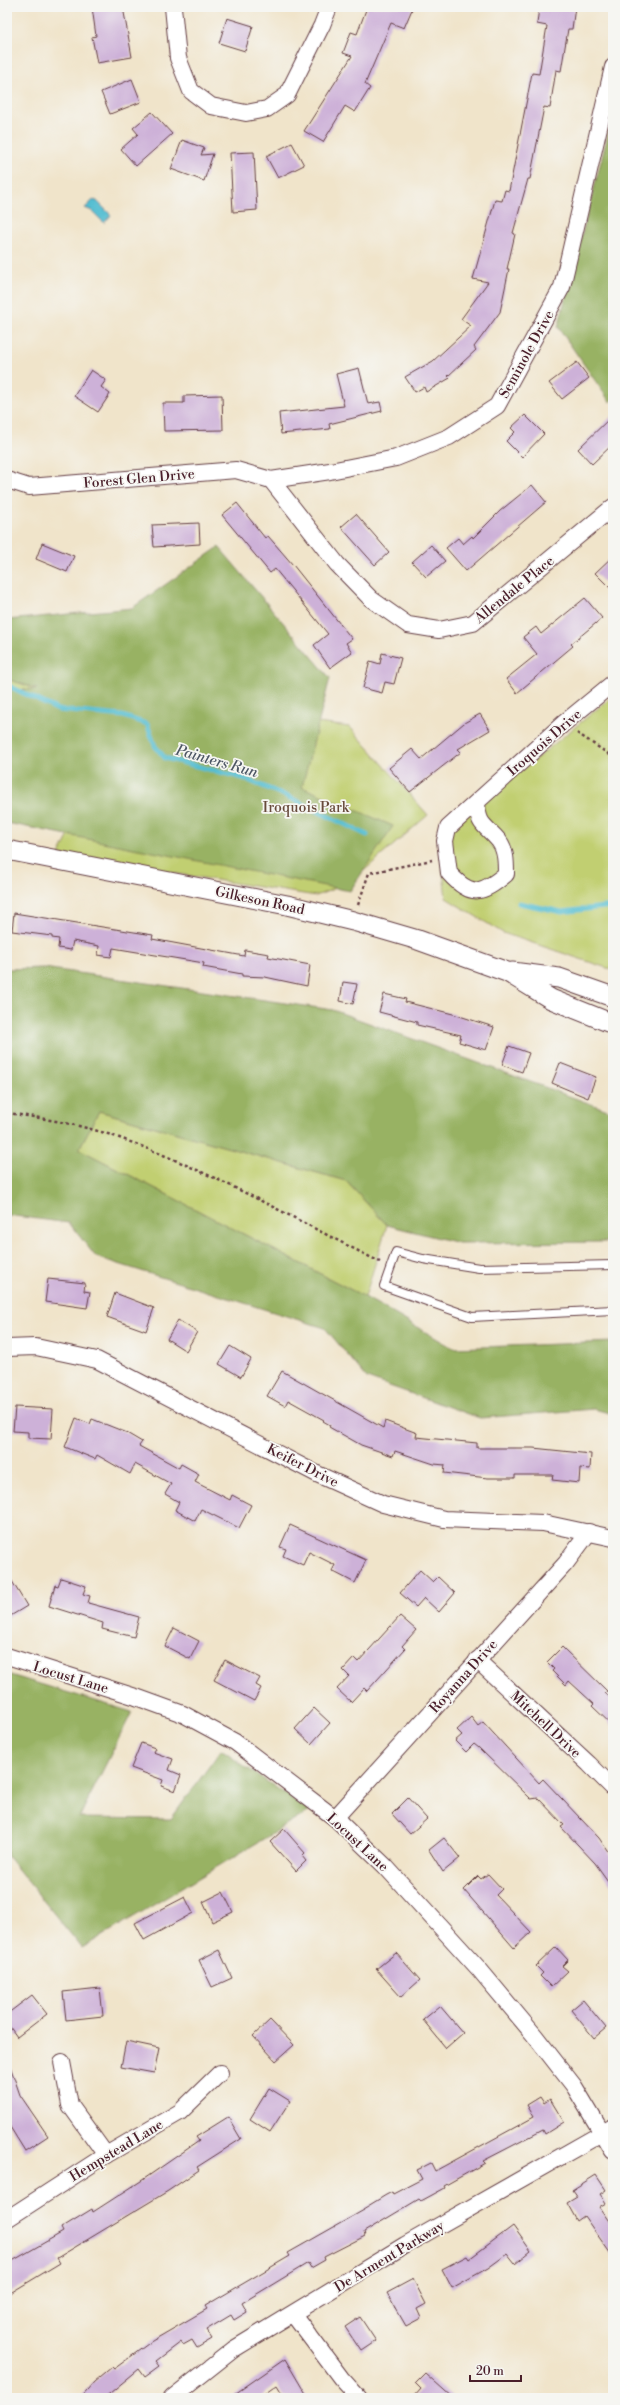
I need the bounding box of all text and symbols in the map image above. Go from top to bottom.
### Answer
street label: Seminole Drive [495,307,558,402]
street label: Forest Glen Drive [83,465,195,493]
street label: Allendale Place [470,552,558,628]
street label: Iroquois Drive [504,706,586,780]
water label: Painters Run [173,740,261,782]
park label: Iroquois Park [263,799,350,817]
street label: Gilkeson Road [213,883,306,919]
street label: Keifer Drive [264,1440,342,1492]
street label: Royanna Drive [426,1636,502,1717]
street label: Locust Lane [31,1658,111,1698]
street label: Mitchell Drive [506,1687,585,1762]
street label: Locust Lane [323,1810,392,1876]
street label: Hempstead Lane [66,2116,167,2186]
street label: De Arment Parkway [331,2217,448,2297]
scale bar [470,2357,521,2383]
text: 20 m [476,2364,504,2379]

